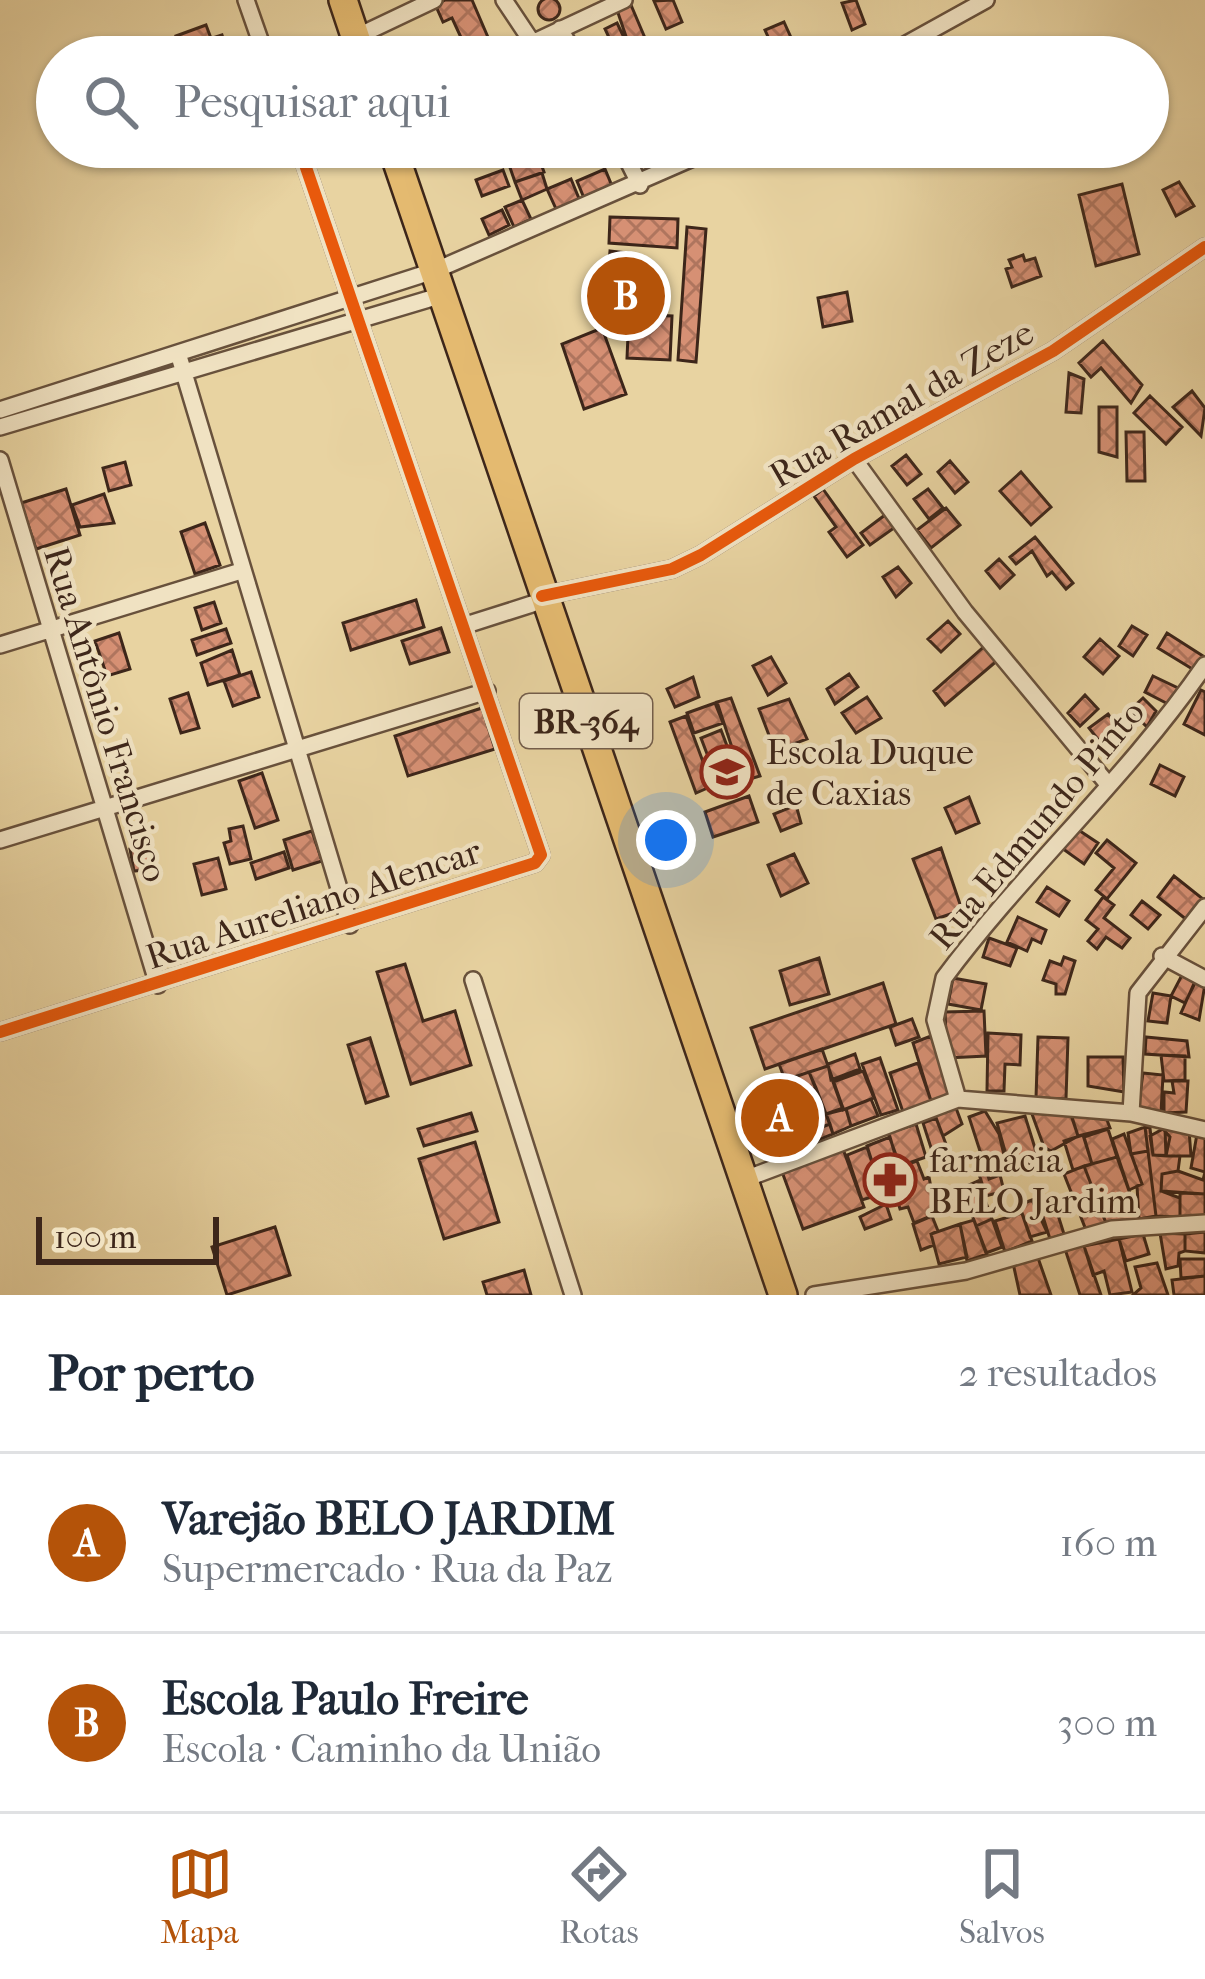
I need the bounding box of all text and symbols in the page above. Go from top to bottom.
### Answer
search box [36,36,1169,168]
icon: search [78,69,144,135]
text: Pesquisar aqui [174,76,450,129]
pin: B [587,251,665,341]
street label: Rua Ramal da Zeze [762,311,1041,496]
street label: Rua Antônio Francisco [35,542,177,887]
street label: Rua Edmundo Pinto [920,692,1153,958]
road number: BR-364 [520,694,652,748]
place label: Escola Duque de Caxias [766,731,974,814]
school or university icon: Escola Duque de Caxias [699,744,755,800]
your location [636,810,696,870]
street label: Rua Aureliano Alencar [141,830,487,978]
pin: A [741,1073,819,1163]
place label: farmácia BELO Jardim [929,1139,1137,1222]
pharmacy icon: farmácia BELO Jardim [862,1152,918,1208]
scale bar [36,1211,219,1264]
text: 100 m [54,1218,137,1257]
text: Por perto [48,1343,255,1403]
text: 2 resultados [959,1350,1157,1396]
text: Varejão BELO JARDIM [162,1493,615,1546]
text: A [74,1520,100,1566]
text: 160 m [1060,1520,1157,1566]
text: Supermercado · Rua da Paz [162,1546,612,1592]
text: Escola Paulo Freire [162,1673,528,1726]
text: B [74,1700,100,1746]
text: 300 m [1057,1700,1157,1746]
text: Escola · Caminho da União [162,1726,601,1772]
tab: Mapa [160,1841,239,1952]
tab: Rotas [559,1841,639,1952]
tab: Salvos [959,1841,1045,1952]

